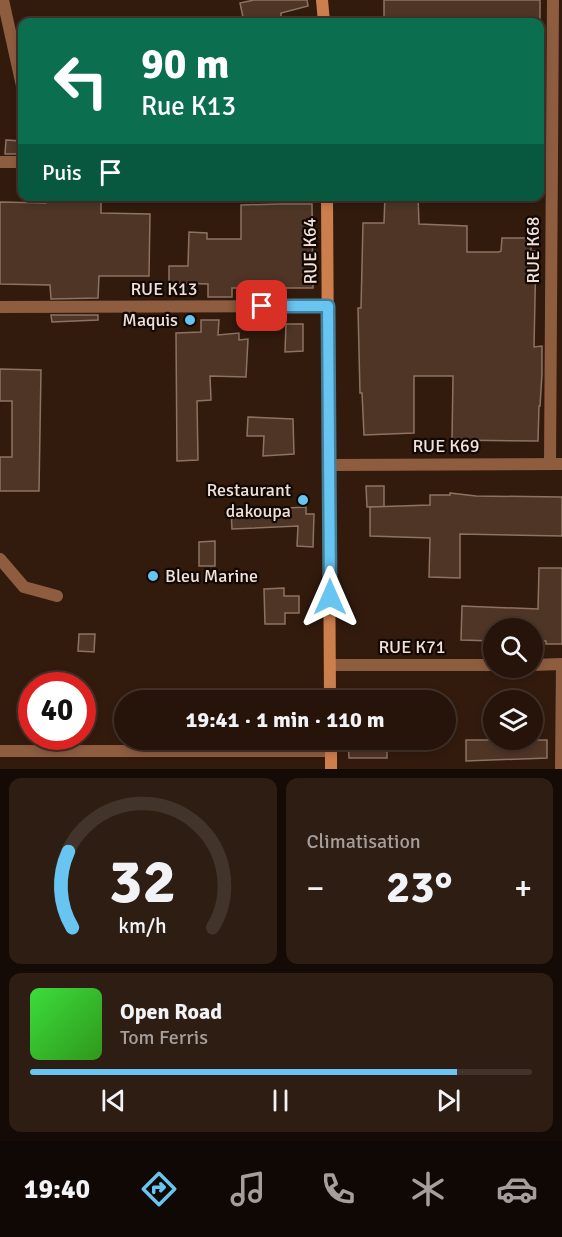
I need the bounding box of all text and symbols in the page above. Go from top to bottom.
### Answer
text: 90 m [141,39,230,90]
icon: left [42,42,120,120]
text: Rue K13 [141,90,236,123]
icon: arrive [94,156,127,189]
text: Puis [42,159,82,186]
street label: RUE K64 [298,217,322,285]
street label: RUE K68 [522,217,544,283]
street label: RUE K13 [131,278,197,300]
pin [236,280,287,331]
icon: arrive [245,289,278,322]
place label: Maquis [122,309,178,331]
marker: Maquis [183,313,197,327]
street label: RUE K69 [413,435,479,457]
place label: Restaurant dakoupa [207,479,291,522]
marker: Restaurant dakoupa [296,493,310,507]
place label: Bleu Marine [165,565,258,587]
position arrow [298,565,362,629]
marker: Bleu Marine [146,569,160,583]
map controls [483,618,543,750]
button: search [483,618,543,678]
street label: RUE K71 [379,636,445,658]
speed limit sign: 40 [18,672,96,750]
button: layers [483,690,543,750]
text: 19:41 · 1 min · 110 m [185,706,385,733]
text: Climatisation [307,829,421,854]
text: 32 [109,843,176,920]
text: 23° [386,860,453,915]
text: − [307,868,324,909]
text: + [514,868,532,909]
text: km/h [118,913,167,939]
text: Open Road [120,998,222,1025]
text: Tom Ferris [120,1025,208,1050]
icon: previous [97,1084,130,1117]
icon: pause [264,1084,297,1117]
icon: next [432,1084,465,1117]
icon: directions [138,1168,180,1210]
icon: music [227,1168,269,1210]
icon: phone [317,1168,359,1210]
icon: climate [407,1168,449,1210]
icon: car [496,1168,538,1210]
text: 19:40 [24,1173,90,1206]

